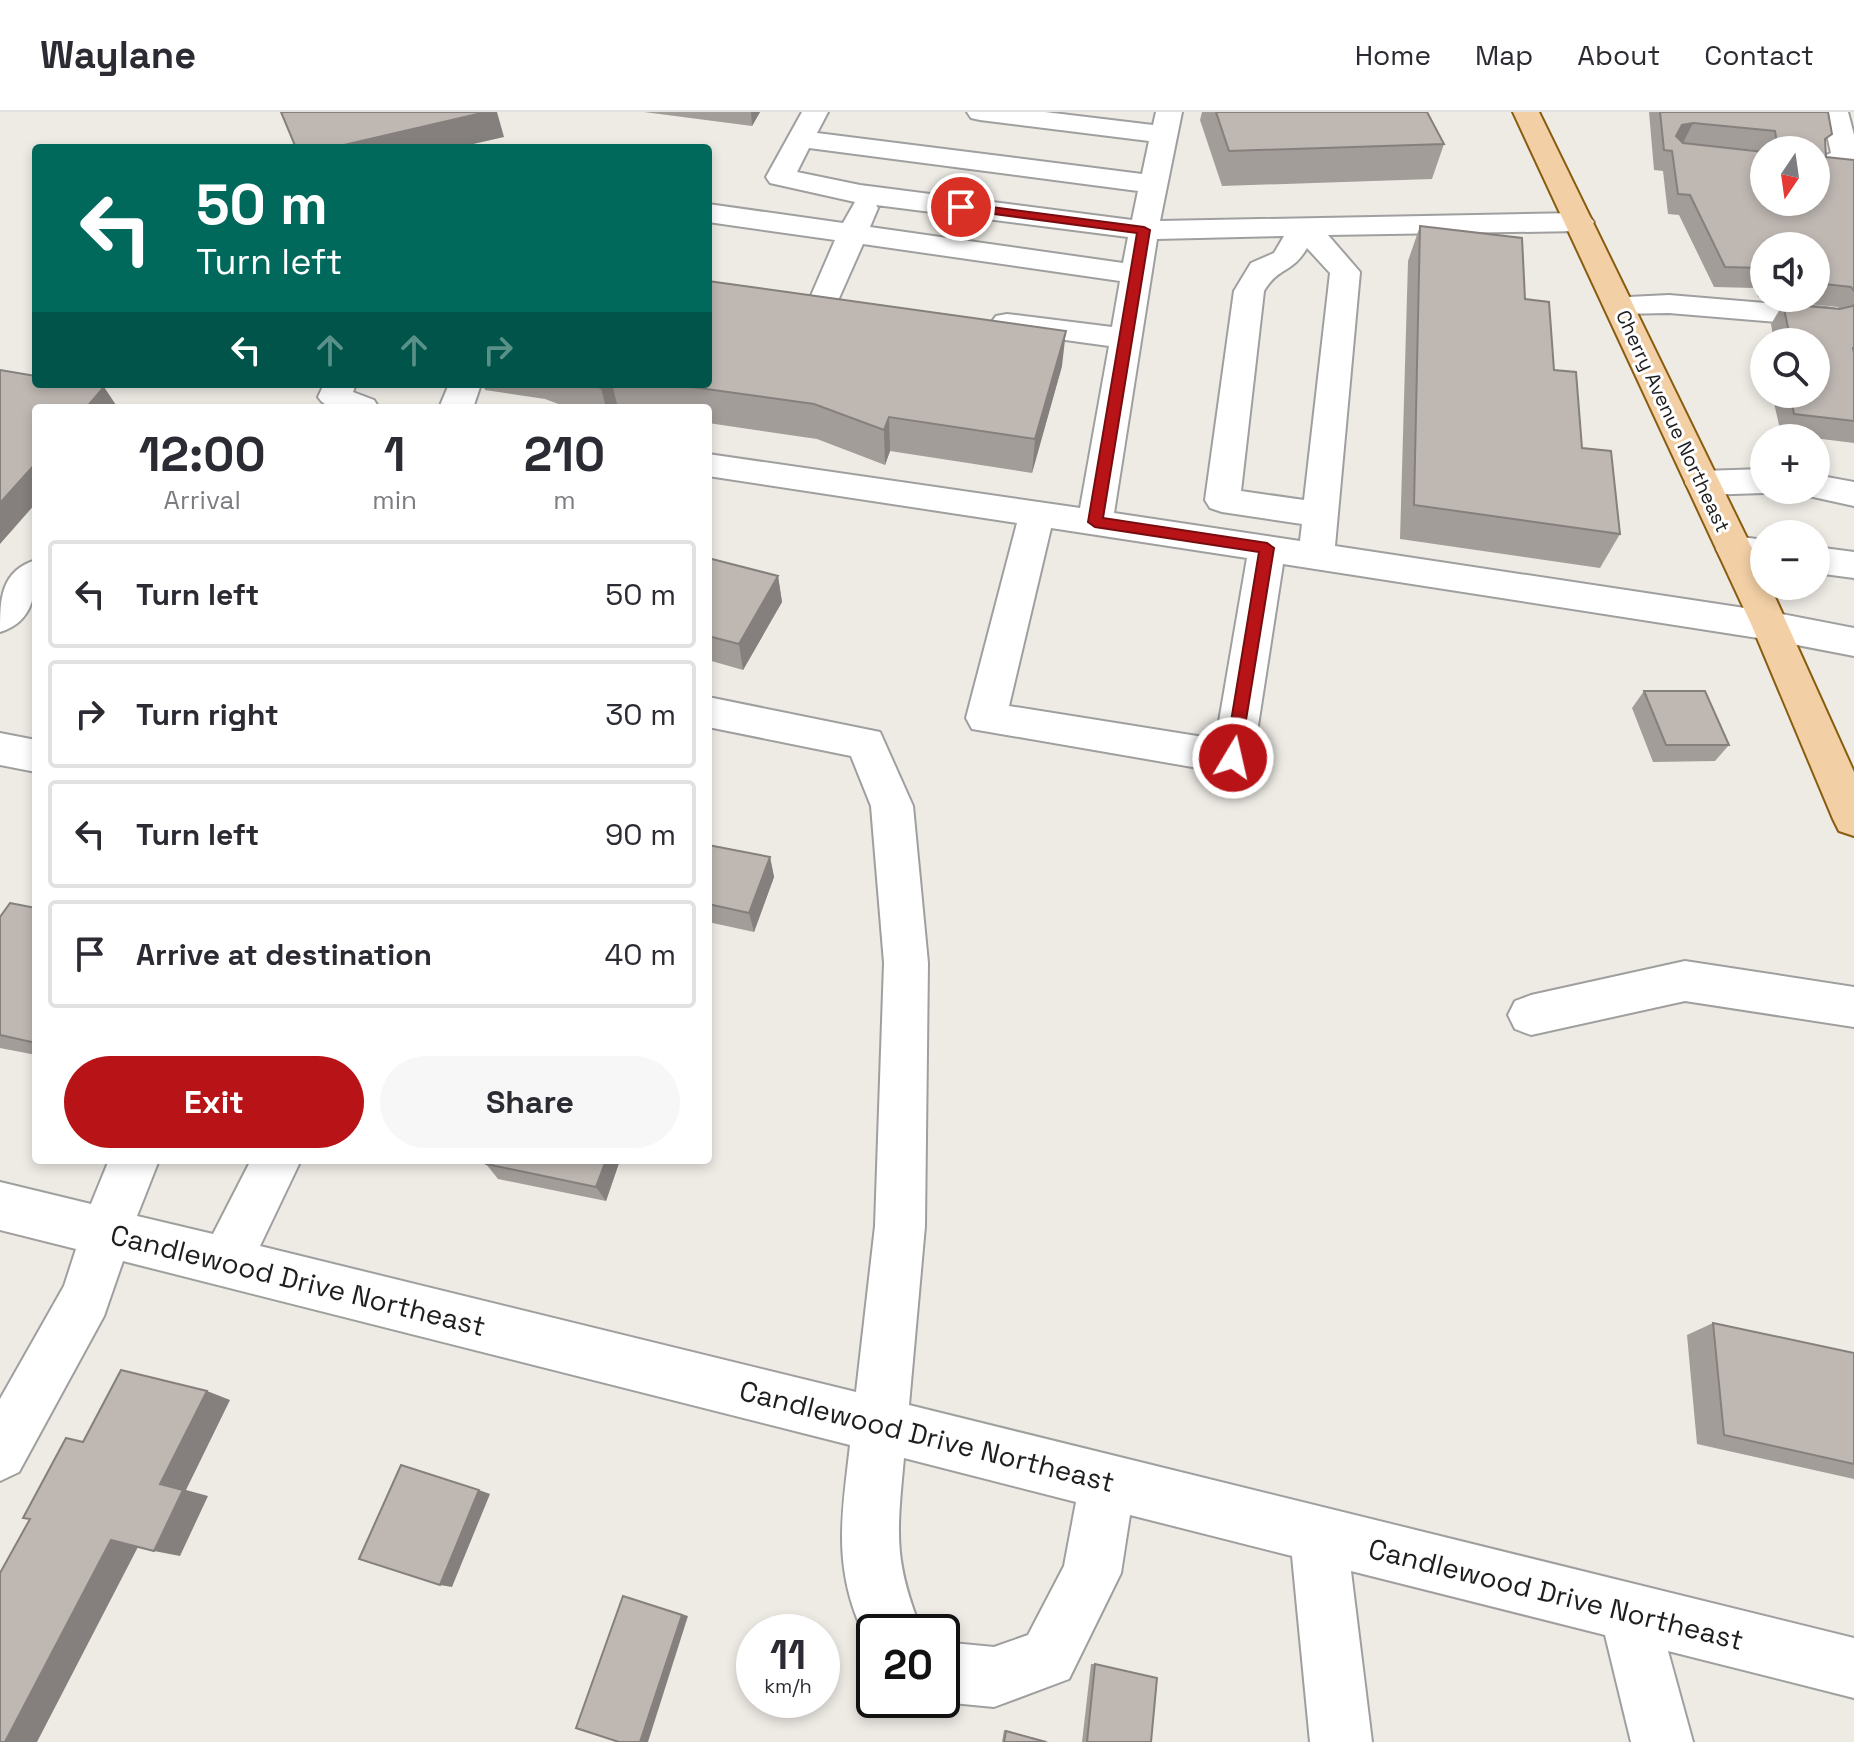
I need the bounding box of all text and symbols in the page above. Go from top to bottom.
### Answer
text: Waylane [40,31,196,79]
text: Home [1355,37,1431,73]
text: Map [1475,37,1533,73]
text: About [1577,37,1660,73]
text: Contact [1704,37,1814,73]
north arrow [1750,136,1830,216]
map controls [1750,136,1830,600]
text: 50 m [196,169,328,240]
pin [927,173,995,241]
icon: left [64,176,168,280]
icon: arrive [939,185,983,229]
button: sound [1750,232,1830,312]
text: Turn left [196,239,343,285]
street label: Cherry Avenue Northeast [1610,306,1736,536]
icon: left [224,328,268,372]
icon: ahead [308,328,352,372]
icon: ahead [392,328,436,372]
icon: right [476,328,520,372]
button: search [1750,328,1830,408]
text: 12:00 [139,424,266,485]
text: 1 [384,424,406,485]
text: 210 [524,424,605,485]
button: + [1750,424,1830,504]
text: Arrival [164,483,241,517]
text: min [372,483,417,517]
text: m [553,483,576,517]
button: − [1750,520,1830,600]
icon: left [68,572,112,616]
text: Turn left [136,575,259,614]
text: 50 m [605,575,676,614]
icon: right [68,692,112,736]
text: Turn right [136,695,279,734]
text: 30 m [605,695,676,734]
position arrow [1191,716,1275,800]
icon: left [68,812,112,856]
text: Turn left [136,815,259,854]
text: 90 m [605,815,676,854]
icon: arrive [68,932,112,976]
text: Arrive at destination [136,935,432,974]
text: 40 m [605,935,676,974]
button: Exit [64,1056,364,1148]
button: Share [380,1056,680,1148]
street label: Candlewood Drive Northeast [107,1216,489,1344]
street label: Candlewood Drive Northeast [736,1372,1118,1500]
street label: Candlewood Drive Northeast [1365,1530,1747,1658]
speed limit sign: 20 [856,1614,960,1718]
text: 11 [770,1630,806,1681]
text: km/h [764,1673,812,1699]

